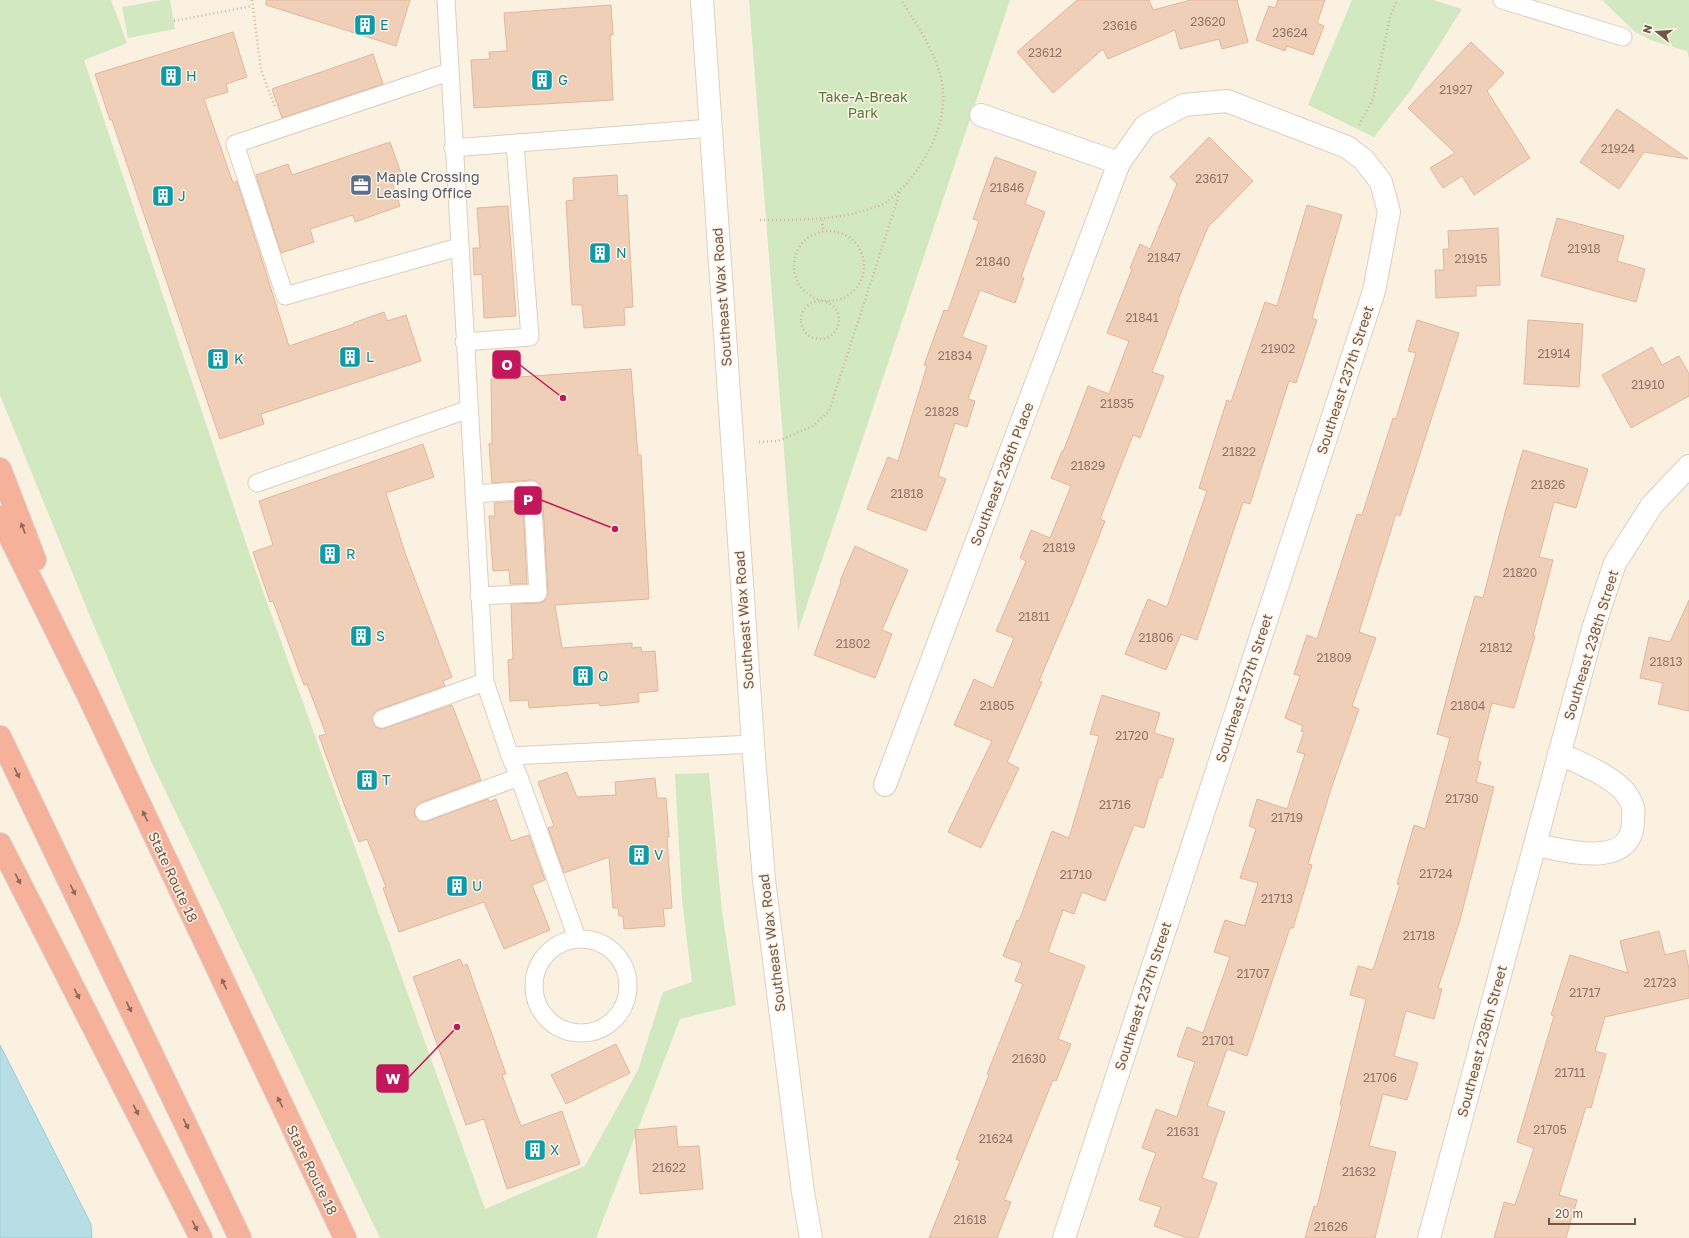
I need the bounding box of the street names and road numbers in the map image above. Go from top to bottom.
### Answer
street label: Southeast Wax Road [708,227,735,367]
street label: Southeast 237th Street [1312,303,1377,456]
street label: Southeast 236th Place [966,400,1037,548]
street label: Southeast Wax Road [730,550,757,690]
street label: Southeast 238th Street [1560,567,1622,722]
street label: Southeast 237th Street [1211,611,1276,764]
street label: State Route 18 [145,829,202,925]
street label: Southeast Wax Road [755,873,788,1013]
street label: Southeast 237th Street [1110,919,1175,1072]
street label: Southeast 238th Street [1453,963,1510,1119]
street label: State Route 18 [283,1122,342,1218]

